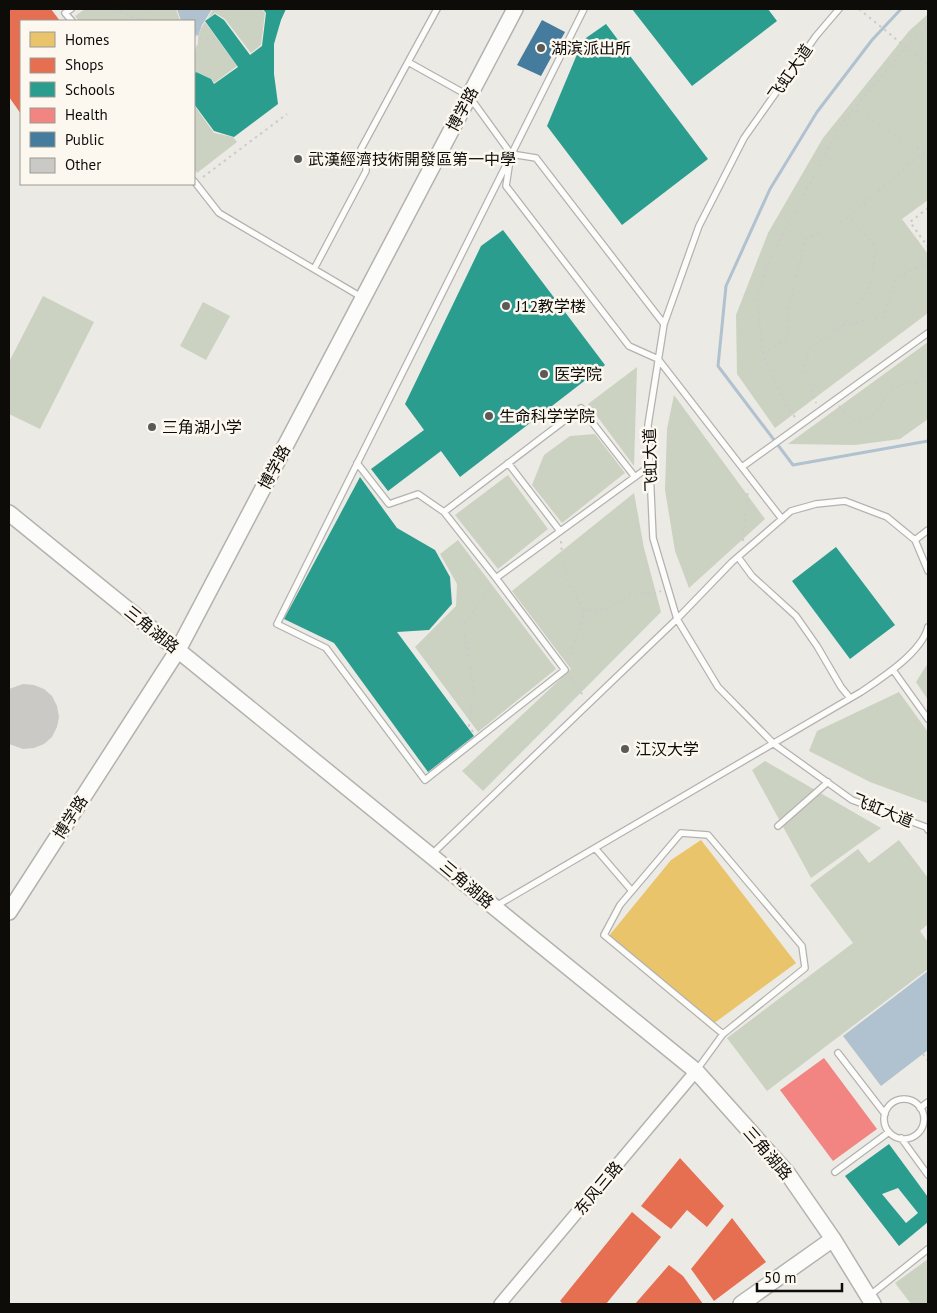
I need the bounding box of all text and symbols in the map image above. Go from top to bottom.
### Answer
legend [20,20,195,185]
text: Homes [65,30,109,49]
place label: 湖滨派出所 [551,38,631,58]
street label: 飞虹大道 [763,40,817,104]
marker: 湖滨派出所 [535,42,547,54]
text: Shops [65,55,104,74]
text: Schools [65,80,115,99]
street label: 博学路 [442,83,482,135]
text: Health [65,105,108,124]
text: Public [65,130,104,149]
place label: 武漢經濟技術開發區第一中學 [308,149,516,169]
marker: 武漢經濟技術開發區第一中學 [292,153,304,165]
text: Other [65,155,101,174]
place label: J12教学楼 [515,296,586,316]
marker: J12教学楼 [500,300,512,312]
place label: 医学院 [554,364,602,384]
marker: 医学院 [538,368,550,380]
place label: 生命科学学院 [499,406,595,426]
marker: 生命科学学院 [483,410,495,422]
place label: 三角湖小学 [162,417,242,437]
marker: 三角湖小学 [146,421,158,433]
street label: 飞虹大道 [639,428,661,492]
street label: 博学路 [254,441,294,493]
street label: 三角湖路 [121,601,183,657]
place label: 江汉大学 [635,739,699,759]
marker: 江汉大学 [619,743,631,755]
street label: 飞虹大道 [850,789,916,831]
street label: 博学路 [49,791,91,843]
street label: 三角湖路 [436,856,498,912]
street label: 三角湖路 [739,1122,797,1184]
street label: 东风三路 [570,1157,626,1219]
scale bar [757,1260,842,1292]
text: 50 m [764,1268,797,1287]

